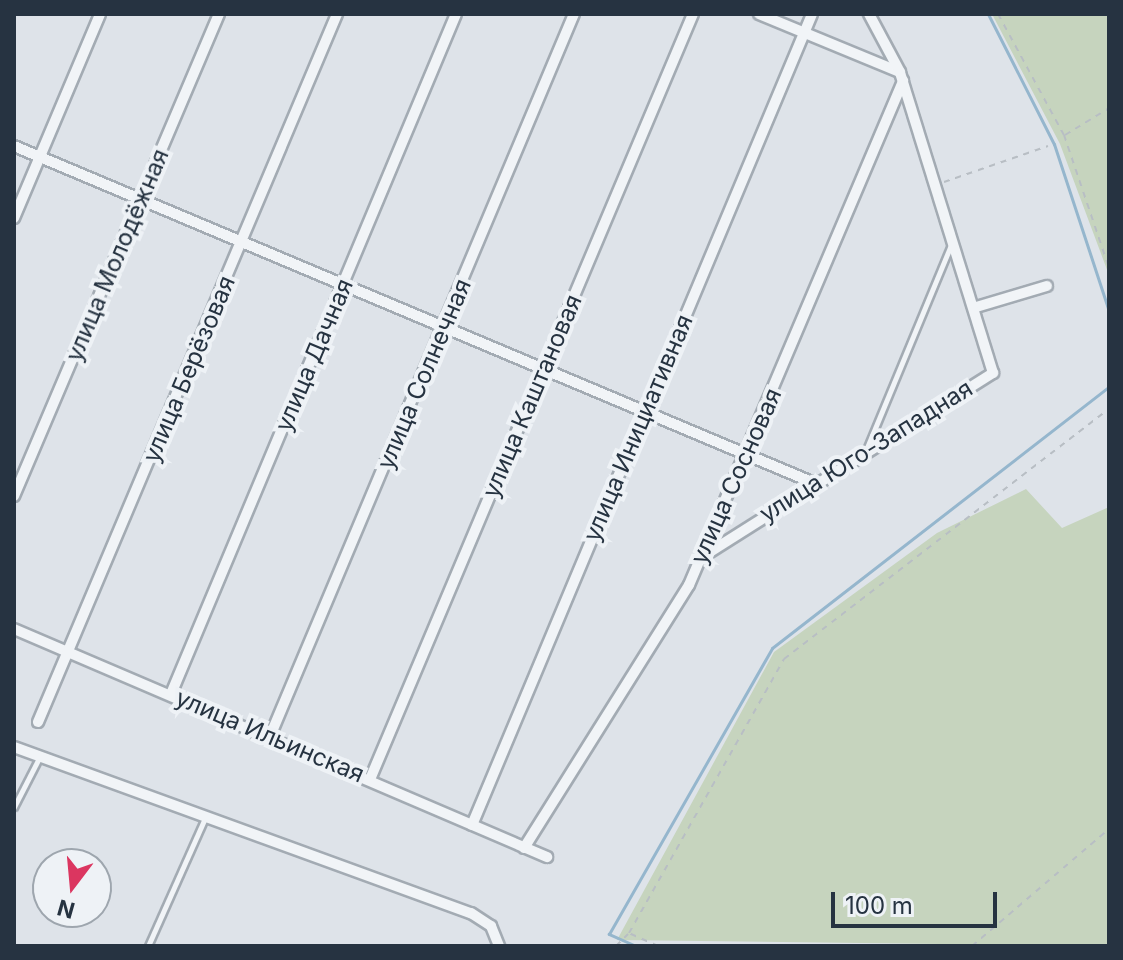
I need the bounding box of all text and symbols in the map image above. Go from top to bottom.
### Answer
street label: улица Молодёжная [59,144,175,366]
street label: улица Берёзовая [137,271,241,467]
street label: улица Дачная [269,274,359,436]
street label: улица Солнечная [371,275,477,473]
street label: улица Каштановая [476,290,588,502]
street label: улица Инициативная [577,310,699,546]
street label: улица Юго-Западная [754,374,978,528]
street label: улица Сосновая [684,384,788,568]
street label: улица Ильинская [171,683,369,789]
north arrow [32,848,112,928]
scale bar [835,876,1001,926]
text: 100 m [845,891,913,920]
text: N [54,894,78,924]

